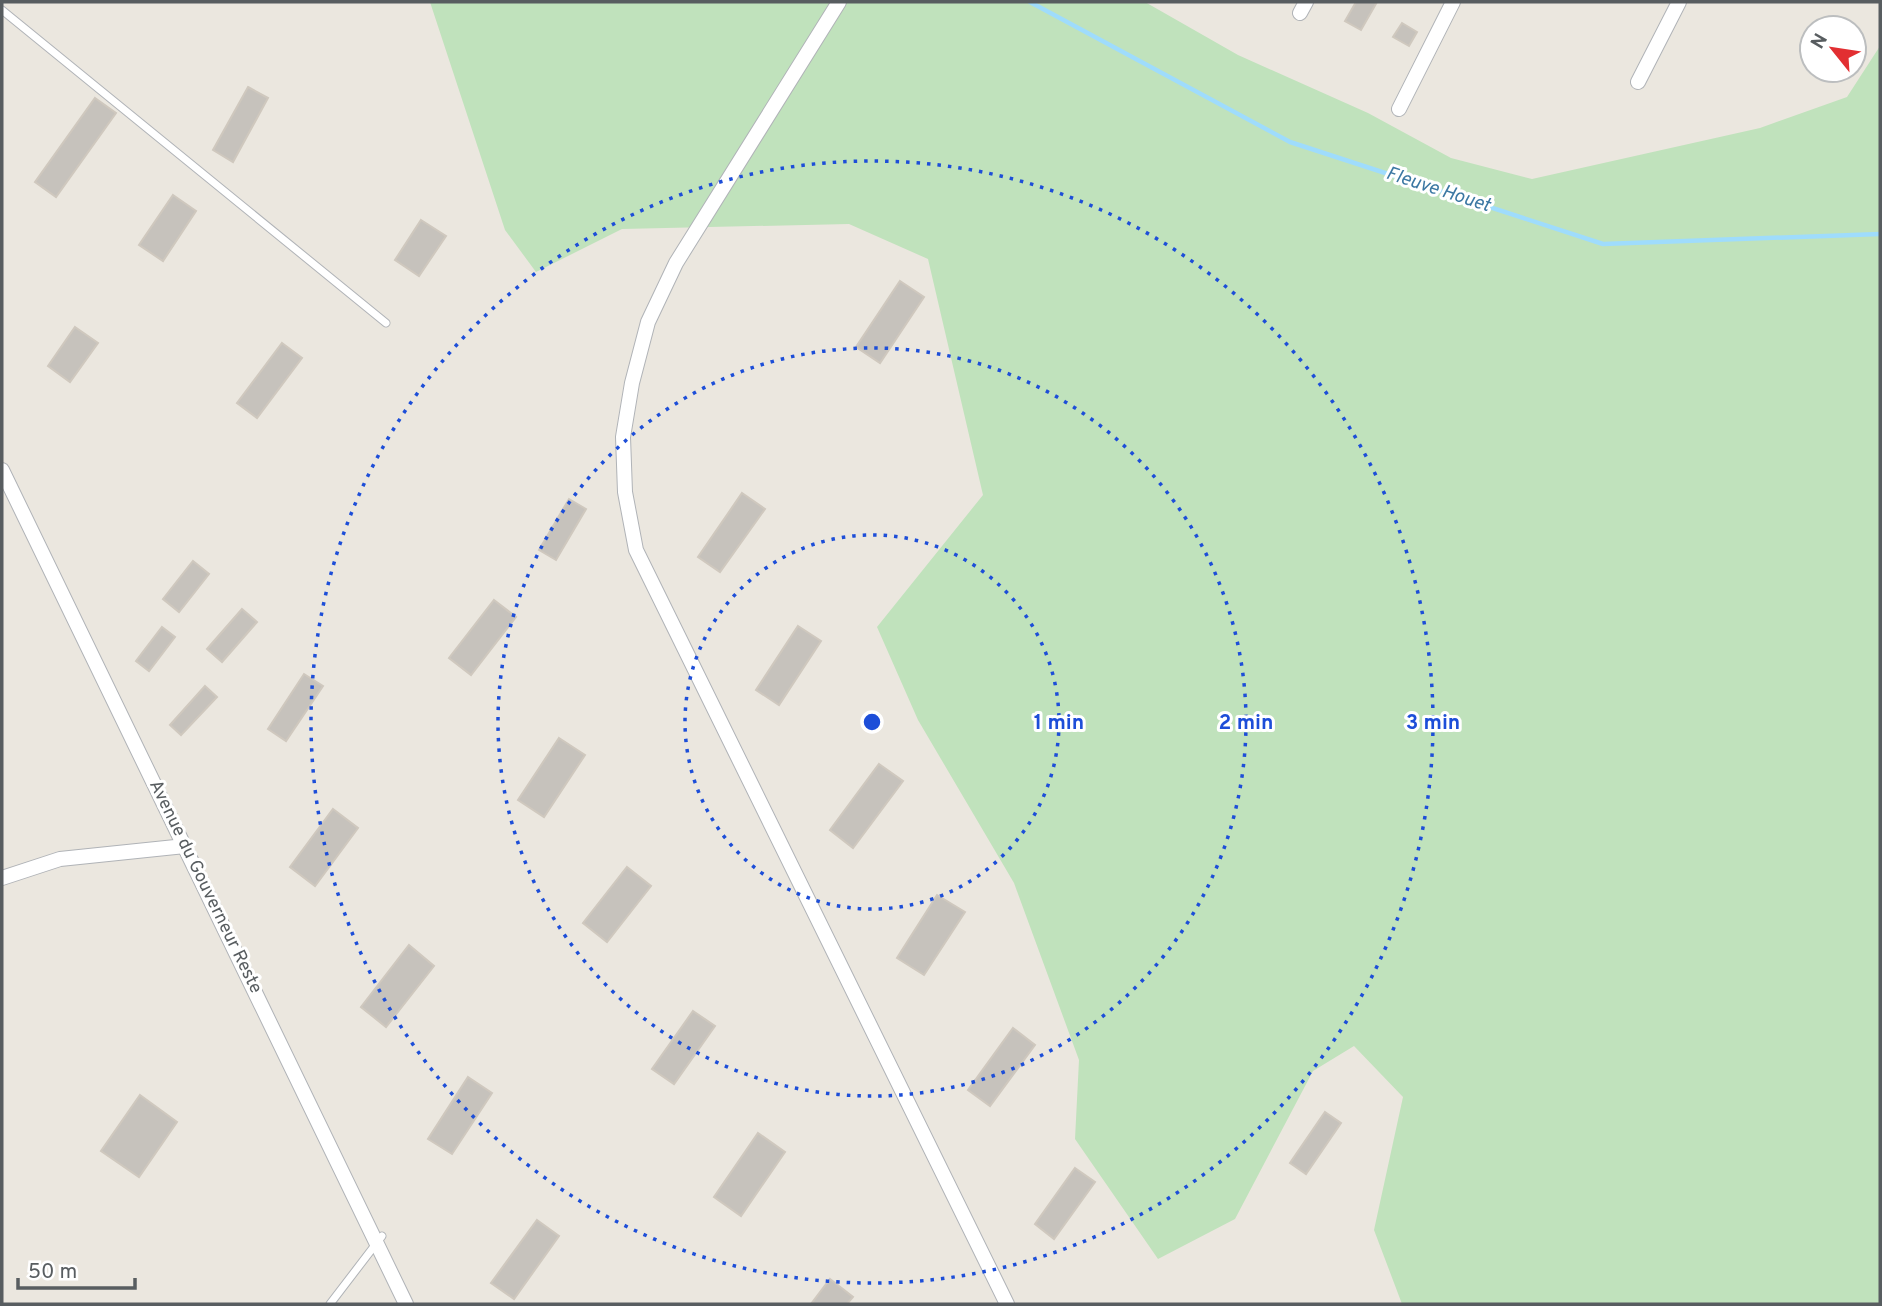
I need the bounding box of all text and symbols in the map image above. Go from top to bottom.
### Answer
north arrow [1798,14,1868,84]
text: N [1806,30,1834,53]
water label: Fleuve Houet [1383,162,1494,219]
centre of rings [860,710,884,734]
text: 1 min [1034,710,1084,737]
text: 2 min [1219,710,1273,737]
text: 3 min [1406,710,1460,737]
street label: Avenue du Gouverneur Reste [143,776,267,998]
scale bar [18,1246,135,1290]
text: 50 m [28,1259,77,1286]

